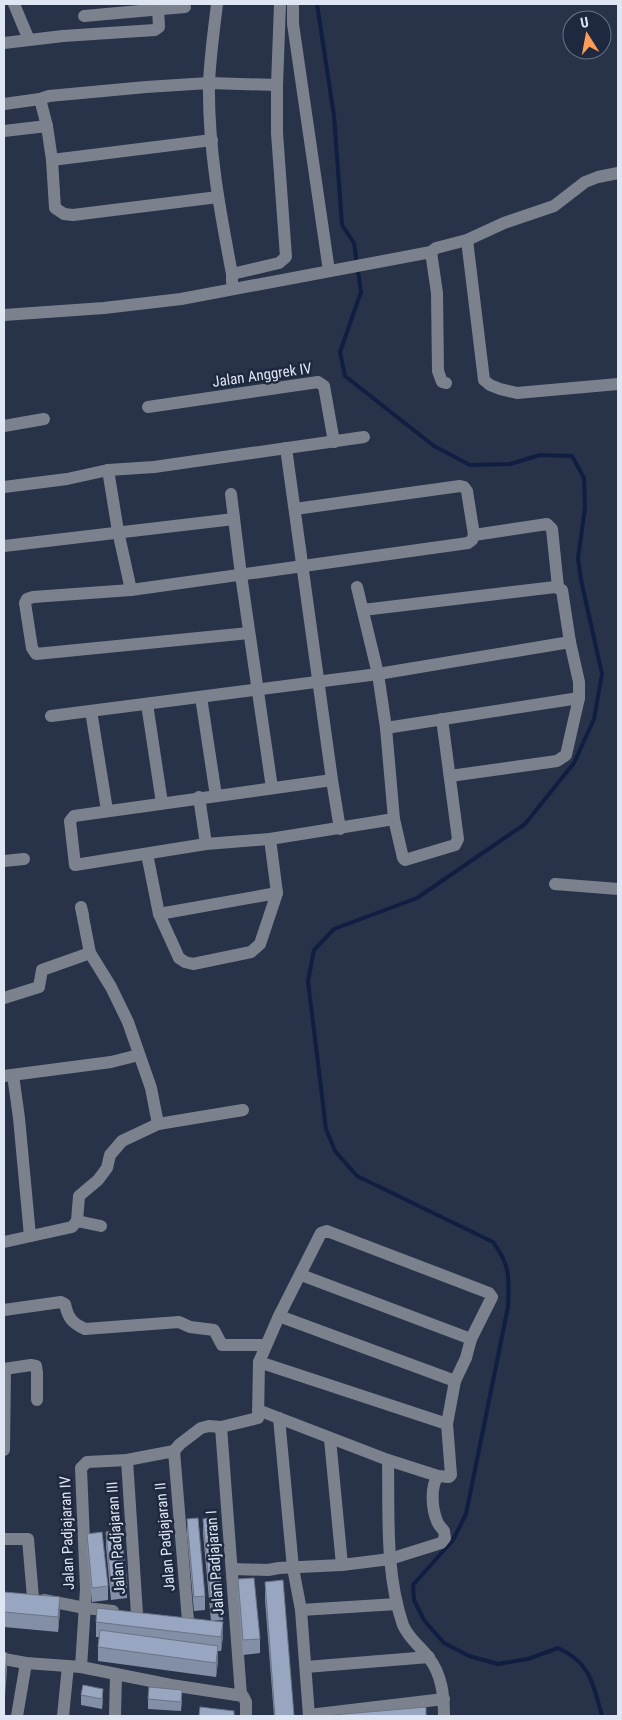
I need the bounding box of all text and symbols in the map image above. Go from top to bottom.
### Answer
north arrow [562,10,612,60]
text: U [579,14,590,31]
street label: Jalan Anggrek IV [211,359,313,391]
street label: Jalan Padjajaran IV [56,1475,78,1590]
street label: Jalan Padjajaran III [103,1481,129,1595]
street label: Jalan Padjajaran II [151,1482,179,1592]
street label: Jalan Padjajaran I [202,1510,228,1616]

